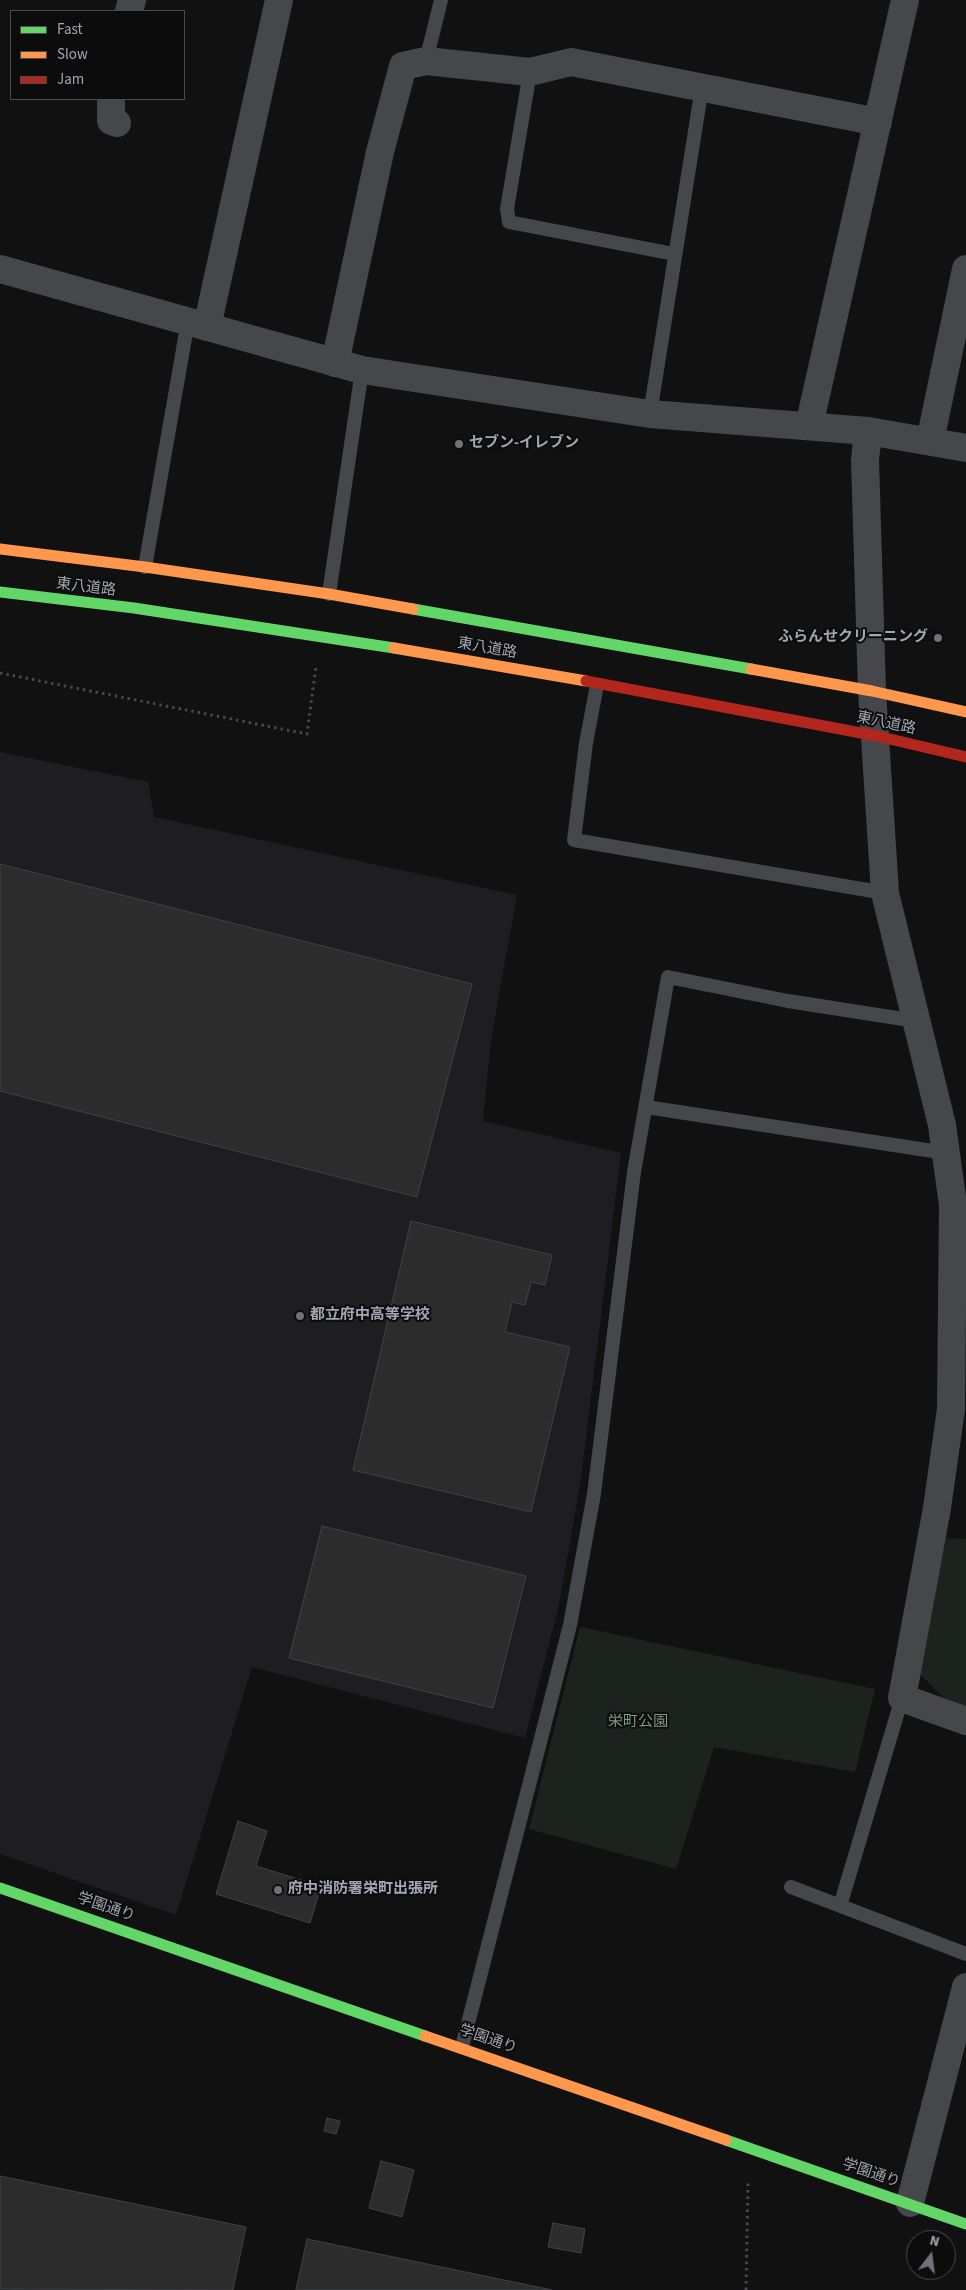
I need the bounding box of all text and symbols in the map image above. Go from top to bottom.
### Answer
legend [10,10,185,100]
text: Fast [57,19,83,40]
text: Slow [57,44,88,65]
text: Jam [57,69,84,90]
place label: セブン-イレブン [469,435,579,453]
marker: セブン-イレブン [453,438,465,450]
street label: 東八道路 [55,575,117,601]
place label: ふらんせクリーニング [778,629,928,647]
marker: ふらんせクリーニング [932,632,944,644]
street label: 東八道路 [456,635,518,663]
street label: 東八道路 [855,709,917,739]
place label: 都立府中高等学校 [310,1307,430,1325]
marker: 都立府中高等学校 [294,1310,306,1322]
park label: 栄町公園 [608,1714,668,1732]
place label: 府中消防署栄町出張所 [288,1881,438,1899]
marker: 府中消防署栄町出張所 [272,1884,284,1896]
street label: 学園通り [75,1890,137,1926]
street label: 学園通り [457,2022,519,2058]
street label: 学園通り [840,2156,902,2192]
north arrow [906,2230,956,2280]
text: N [928,2231,942,2252]

